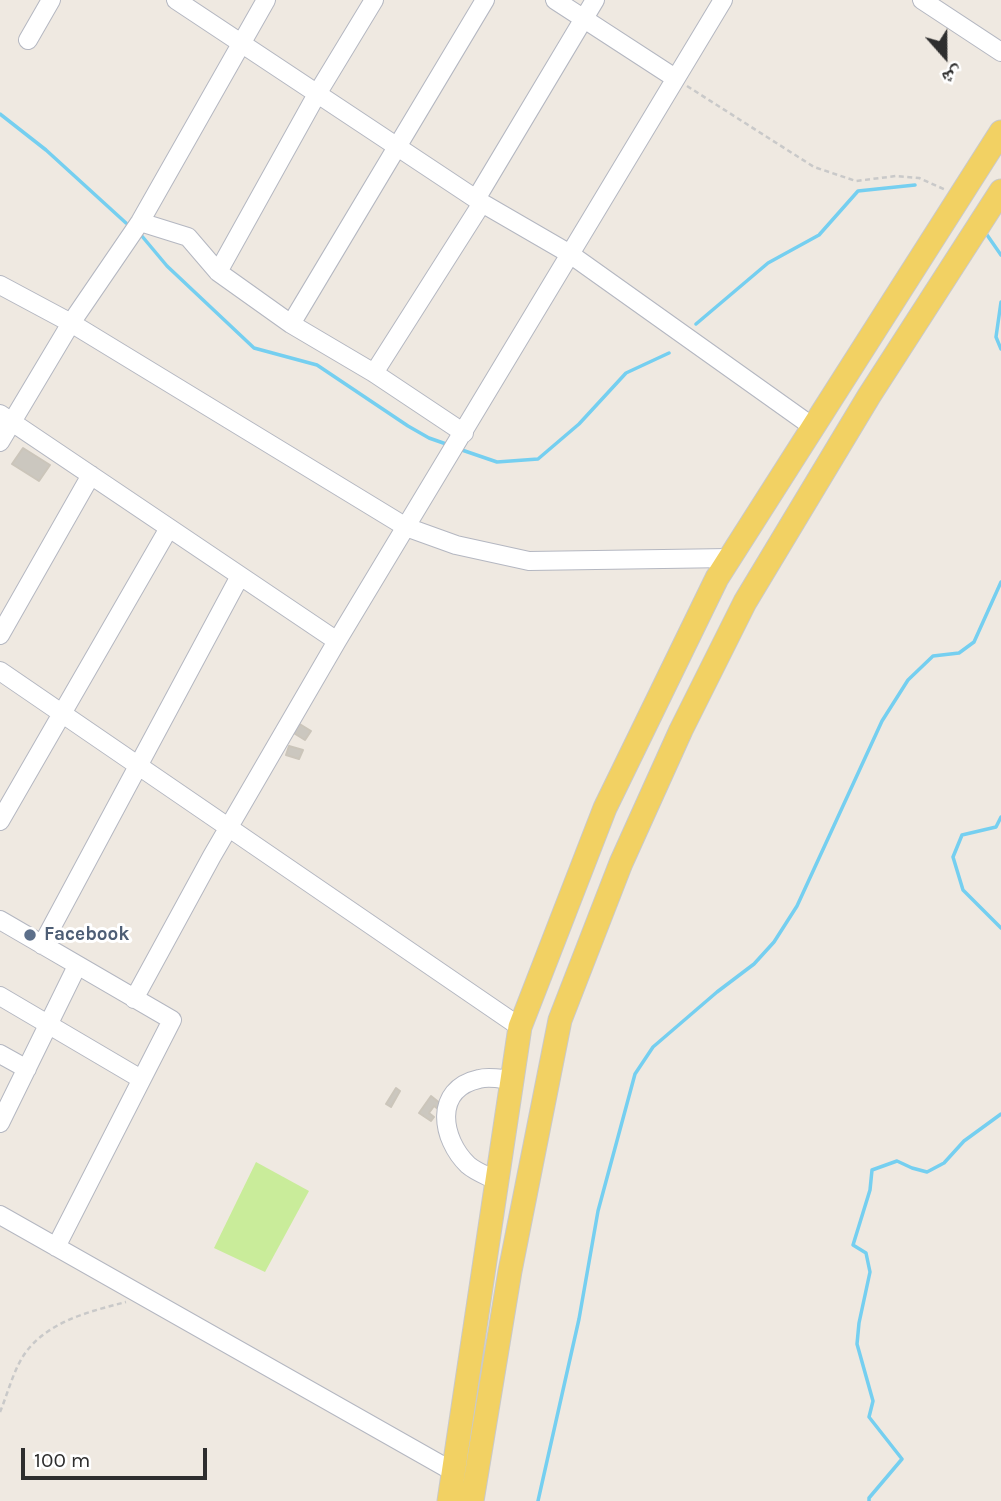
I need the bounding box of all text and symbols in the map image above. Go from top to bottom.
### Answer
north arrow [910,21,980,91]
text: ش [939,62,966,89]
place label: Facebook [44,924,130,946]
marker: Facebook [22,927,38,943]
scale bar [24,1434,210,1478]
text: 100 m [34,1448,91,1472]

